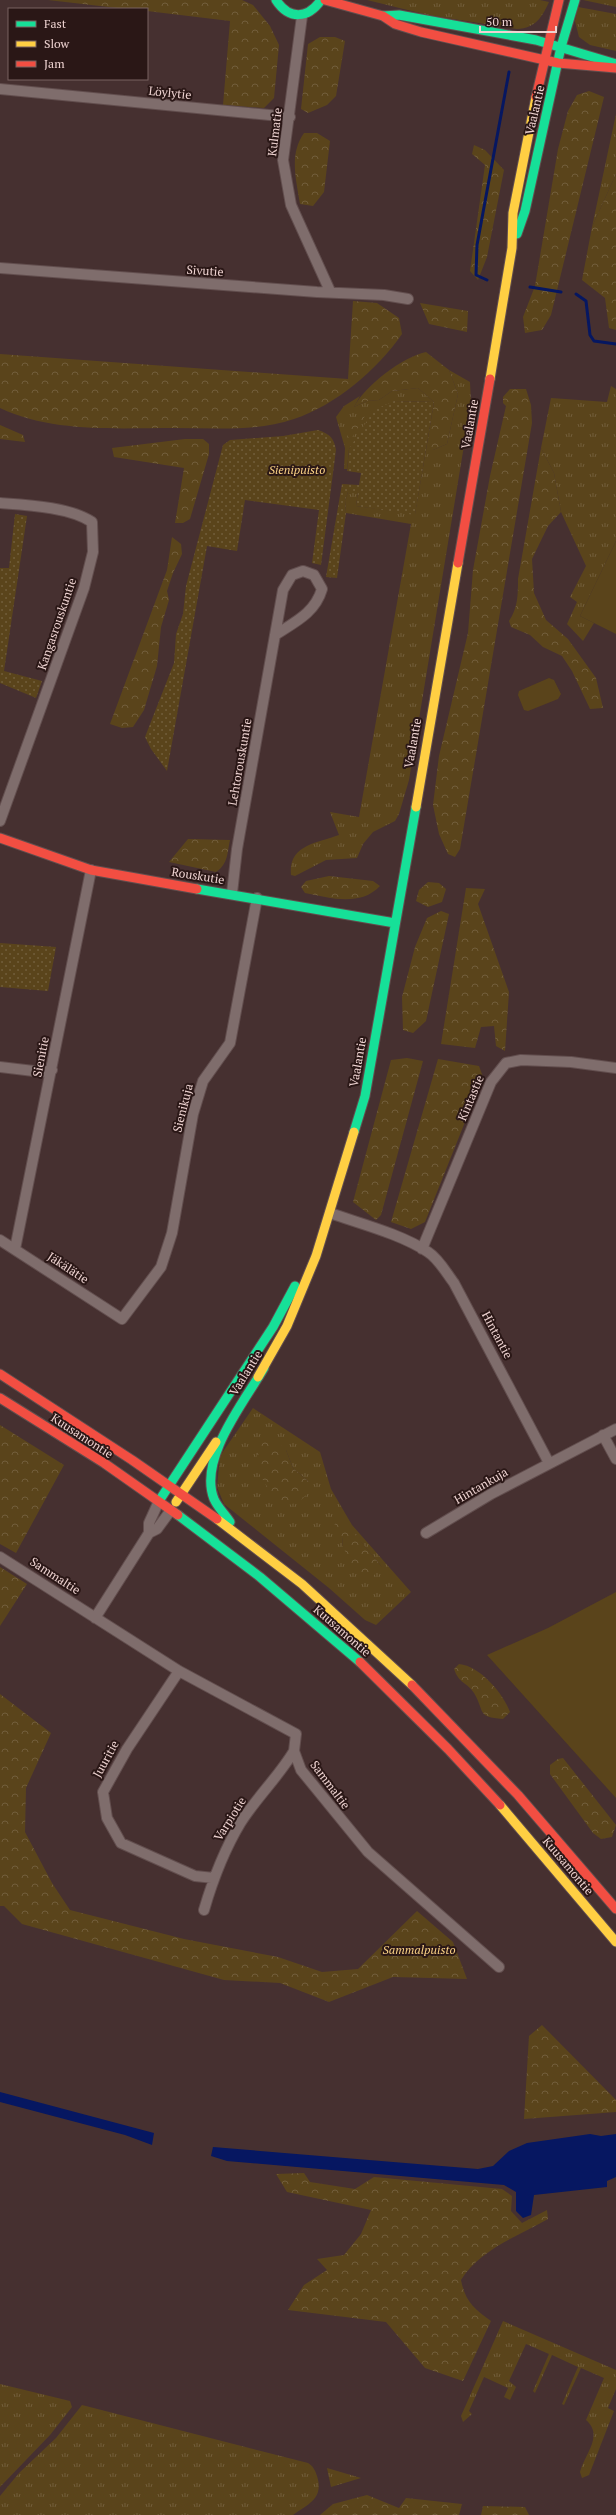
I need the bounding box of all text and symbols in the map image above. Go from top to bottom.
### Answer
legend [8,8,148,80]
scale bar [480,8,556,34]
text: 50 m [486,14,513,29]
text: Fast [44,16,67,31]
text: Slow [44,36,70,51]
text: Jam [44,56,65,71]
street label: Löylytie [148,83,192,102]
street label: Vaalantie [522,84,547,136]
street label: Kulmatie [264,107,285,157]
street label: Sivutie [186,262,224,279]
street label: Vaalantie [458,398,481,450]
park label: Sienipuisto [269,462,325,477]
street label: Kangasrouskuntie [34,576,79,672]
street label: Lehtorouskuntie [224,717,255,807]
street label: Vaalantie [401,717,424,769]
street label: Rouskutie [171,864,226,887]
street label: Sienitie [29,1035,52,1078]
street label: Vaalantie [346,1036,369,1088]
street label: Kintastie [454,1073,487,1123]
street label: Sienikuja [169,1082,196,1134]
street label: Jäkälätie [45,1249,92,1286]
street label: Hintantie [479,1309,516,1361]
street label: Vaalantie [226,1347,265,1398]
street label: Kuusamontie [48,1410,116,1461]
street label: Hintankuja [451,1464,510,1507]
street label: Sammaltie [27,1554,83,1597]
street label: Kuusamontie [311,1602,374,1660]
street label: Juuritie [89,1738,122,1780]
street label: Sammaltie [307,1757,354,1812]
street label: Varpiotie [210,1794,249,1843]
street label: Kuusamontie [540,1834,597,1898]
park label: Sammalpuisto [382,1942,456,1957]

